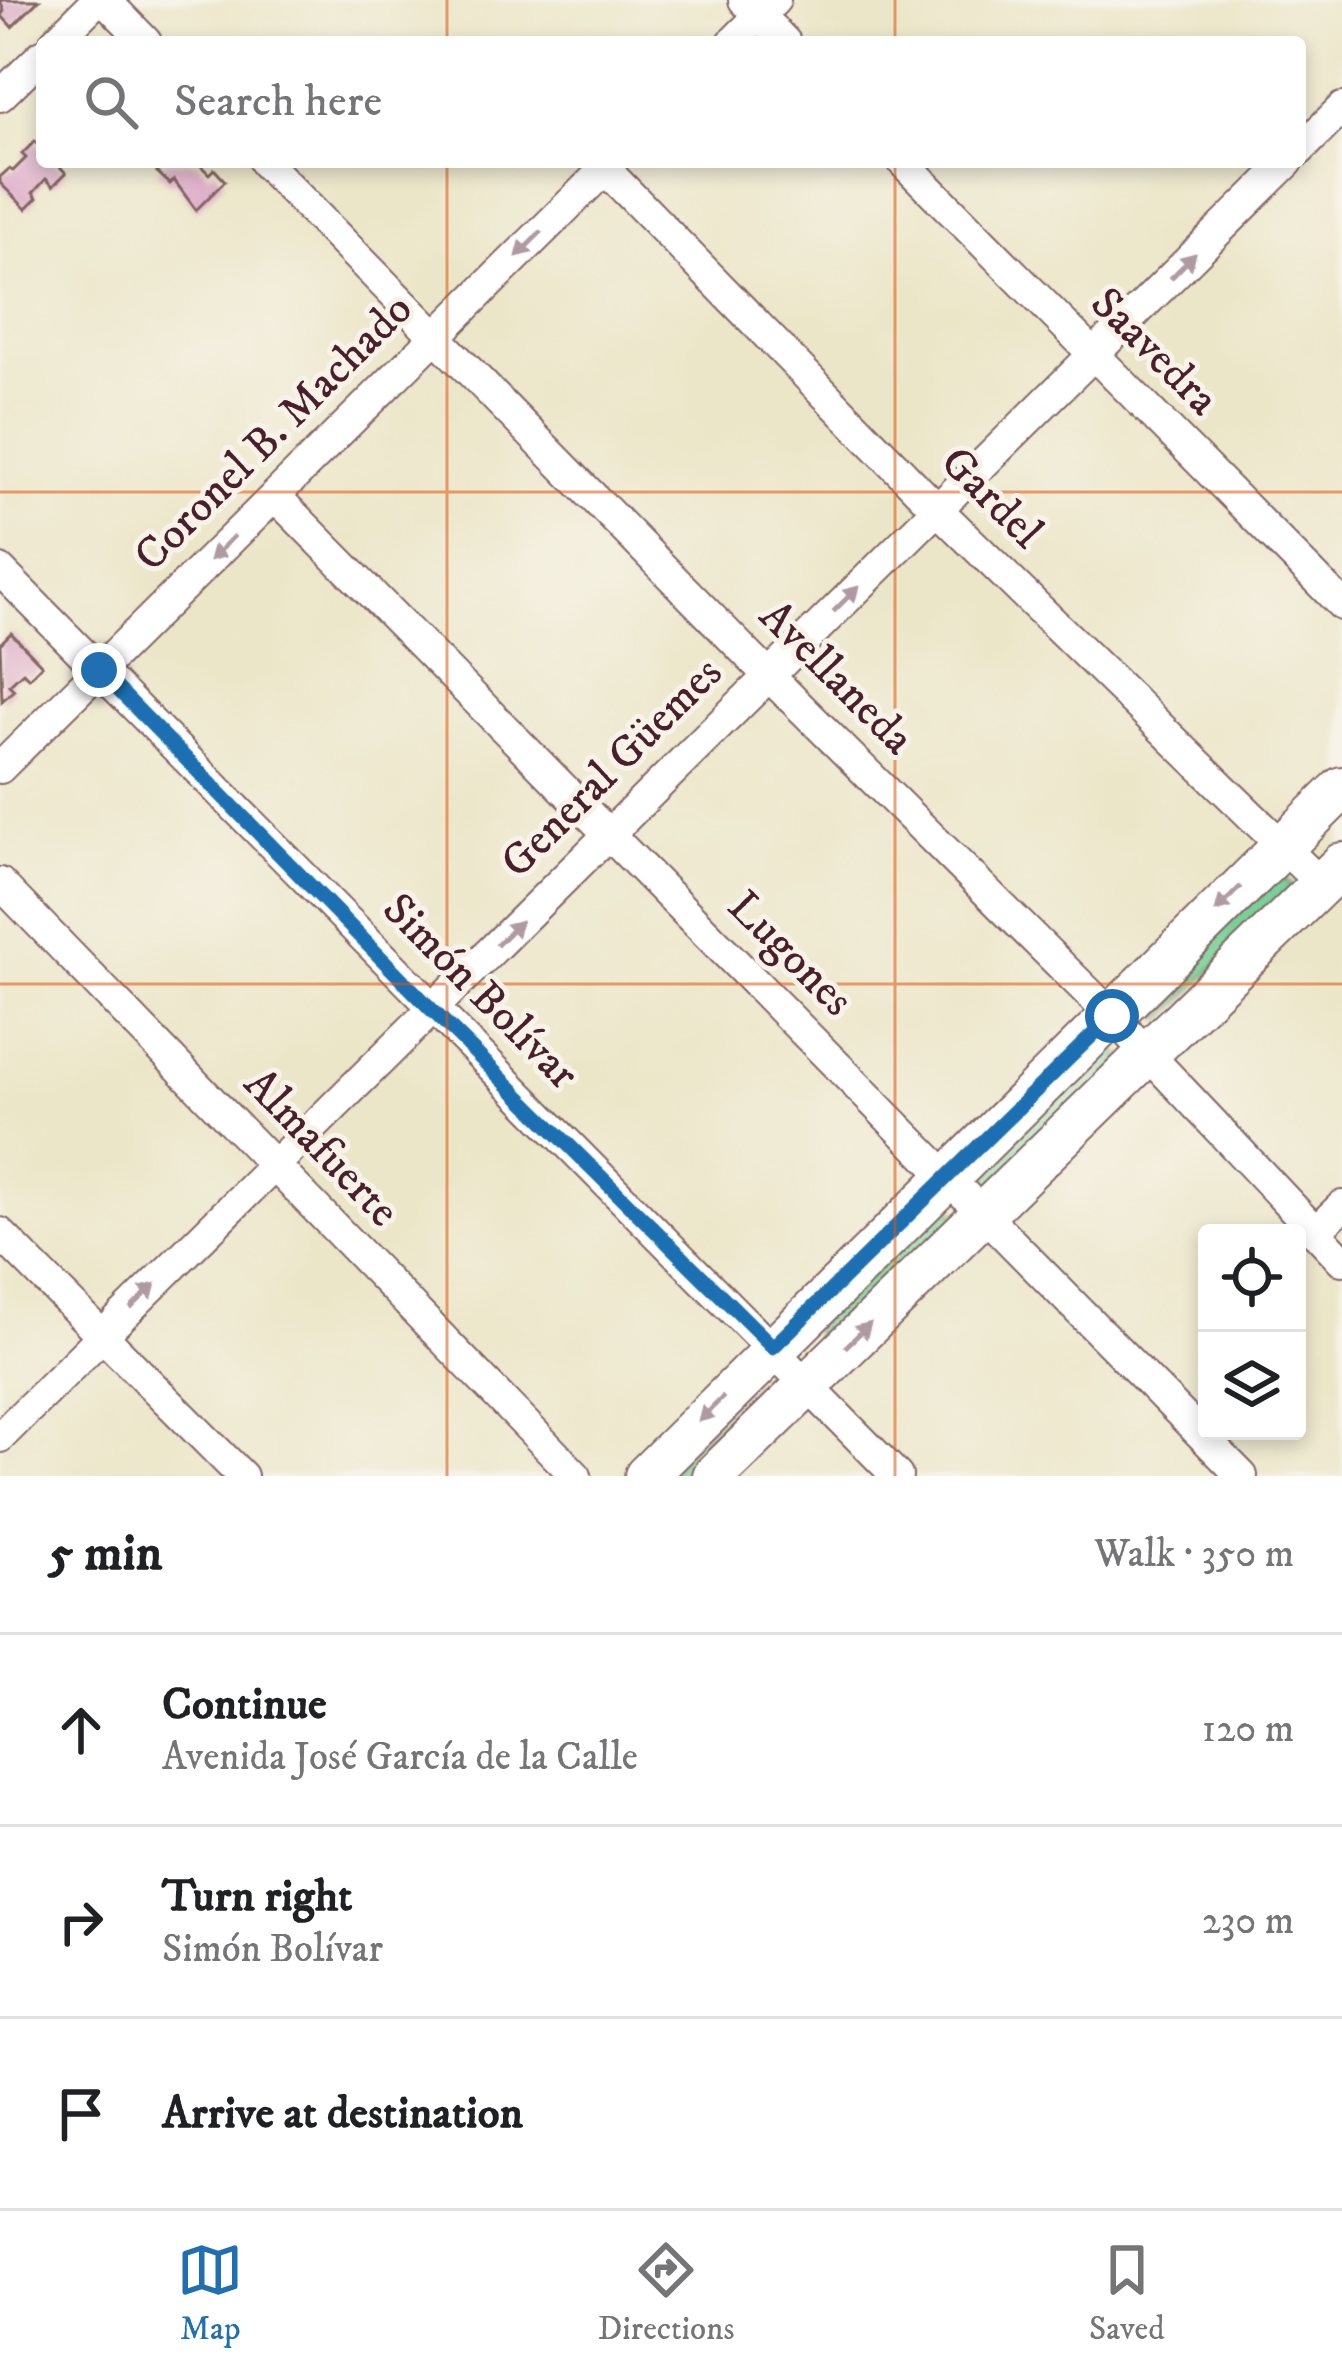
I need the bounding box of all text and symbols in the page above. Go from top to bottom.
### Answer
search box [36,36,1306,168]
icon: search [78,69,144,135]
text: Search here [174,74,382,130]
one-way arrow [515,230,544,258]
one-way arrow [1168,252,1197,280]
street label: Saavedra [1078,276,1230,428]
street label: Coronel B. Machado [123,282,425,584]
street label: Gardel [928,435,1054,561]
one-way arrow [208,534,236,562]
one-way arrow [832,585,860,613]
street label: Avellaneda [747,589,925,767]
route end [72,643,126,697]
street label: General Güemes [490,646,734,890]
street label: Lugones [715,879,865,1029]
street label: Simón Bolívar [370,882,590,1102]
one-way arrow [1214,885,1242,913]
one-way arrow [495,919,523,948]
route start [1085,989,1139,1043]
street label: Almafuerte [232,1057,410,1239]
map controls [1198,1224,1306,1440]
button: locate [1198,1224,1306,1332]
one-way arrow [129,1282,157,1310]
one-way arrow [843,1322,872,1350]
button: layers [1198,1332,1306,1440]
one-way arrow [698,1394,726,1423]
text: 5 min [48,1522,162,1586]
text: Walk · 350 m [1094,1530,1294,1579]
text: Continue [162,1677,327,1733]
icon: ahead [48,1697,114,1763]
text: 120 m [1202,1705,1294,1754]
text: Avenida José García de la Calle [162,1733,638,1782]
text: Turn right [162,1869,352,1925]
icon: right [48,1889,114,1955]
text: 230 m [1202,1897,1294,1946]
text: Simón Bolívar [162,1925,383,1974]
icon: arrive [48,2081,114,2147]
text: Arrive at destination [162,2086,523,2142]
tab: Map [177,2237,243,2350]
tab: Directions [598,2237,734,2350]
tab: Saved [1089,2237,1165,2350]

